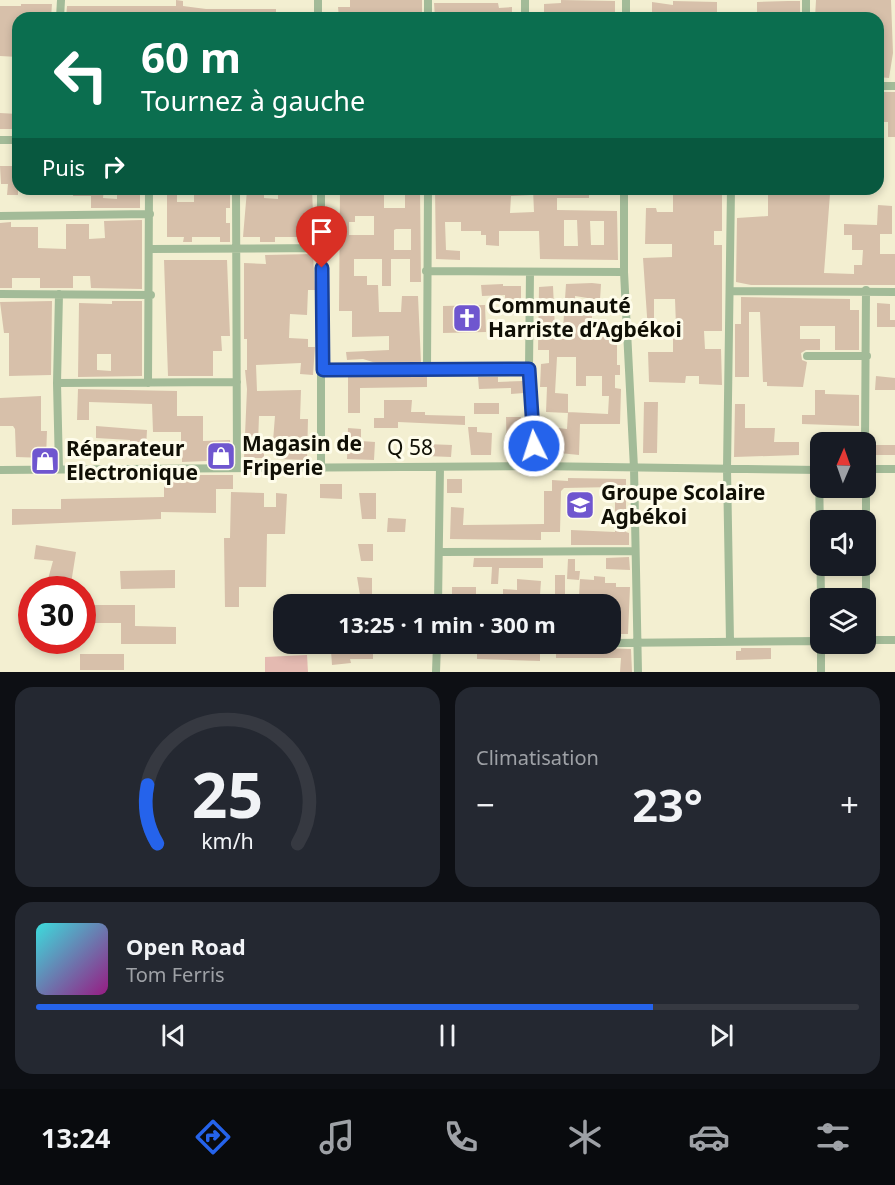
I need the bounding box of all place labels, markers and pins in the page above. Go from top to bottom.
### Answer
pin [296,206,347,268]
place label: Communauté Harriste d’Agbékoi [488,291,682,343]
church icon: Communauté Harriste d’Agbékoi [451,302,483,334]
place label: Magasin de Friperie [242,429,362,481]
place label: Réparateur Electronique [66,434,198,486]
shop icon: Magasin de Friperie [205,440,237,472]
shop icon: Réparateur Electronique [29,445,61,477]
place label: Groupe Scolaire Agbékoi [601,478,765,530]
school or university icon: Groupe Scolaire Agbékoi [564,489,596,521]

